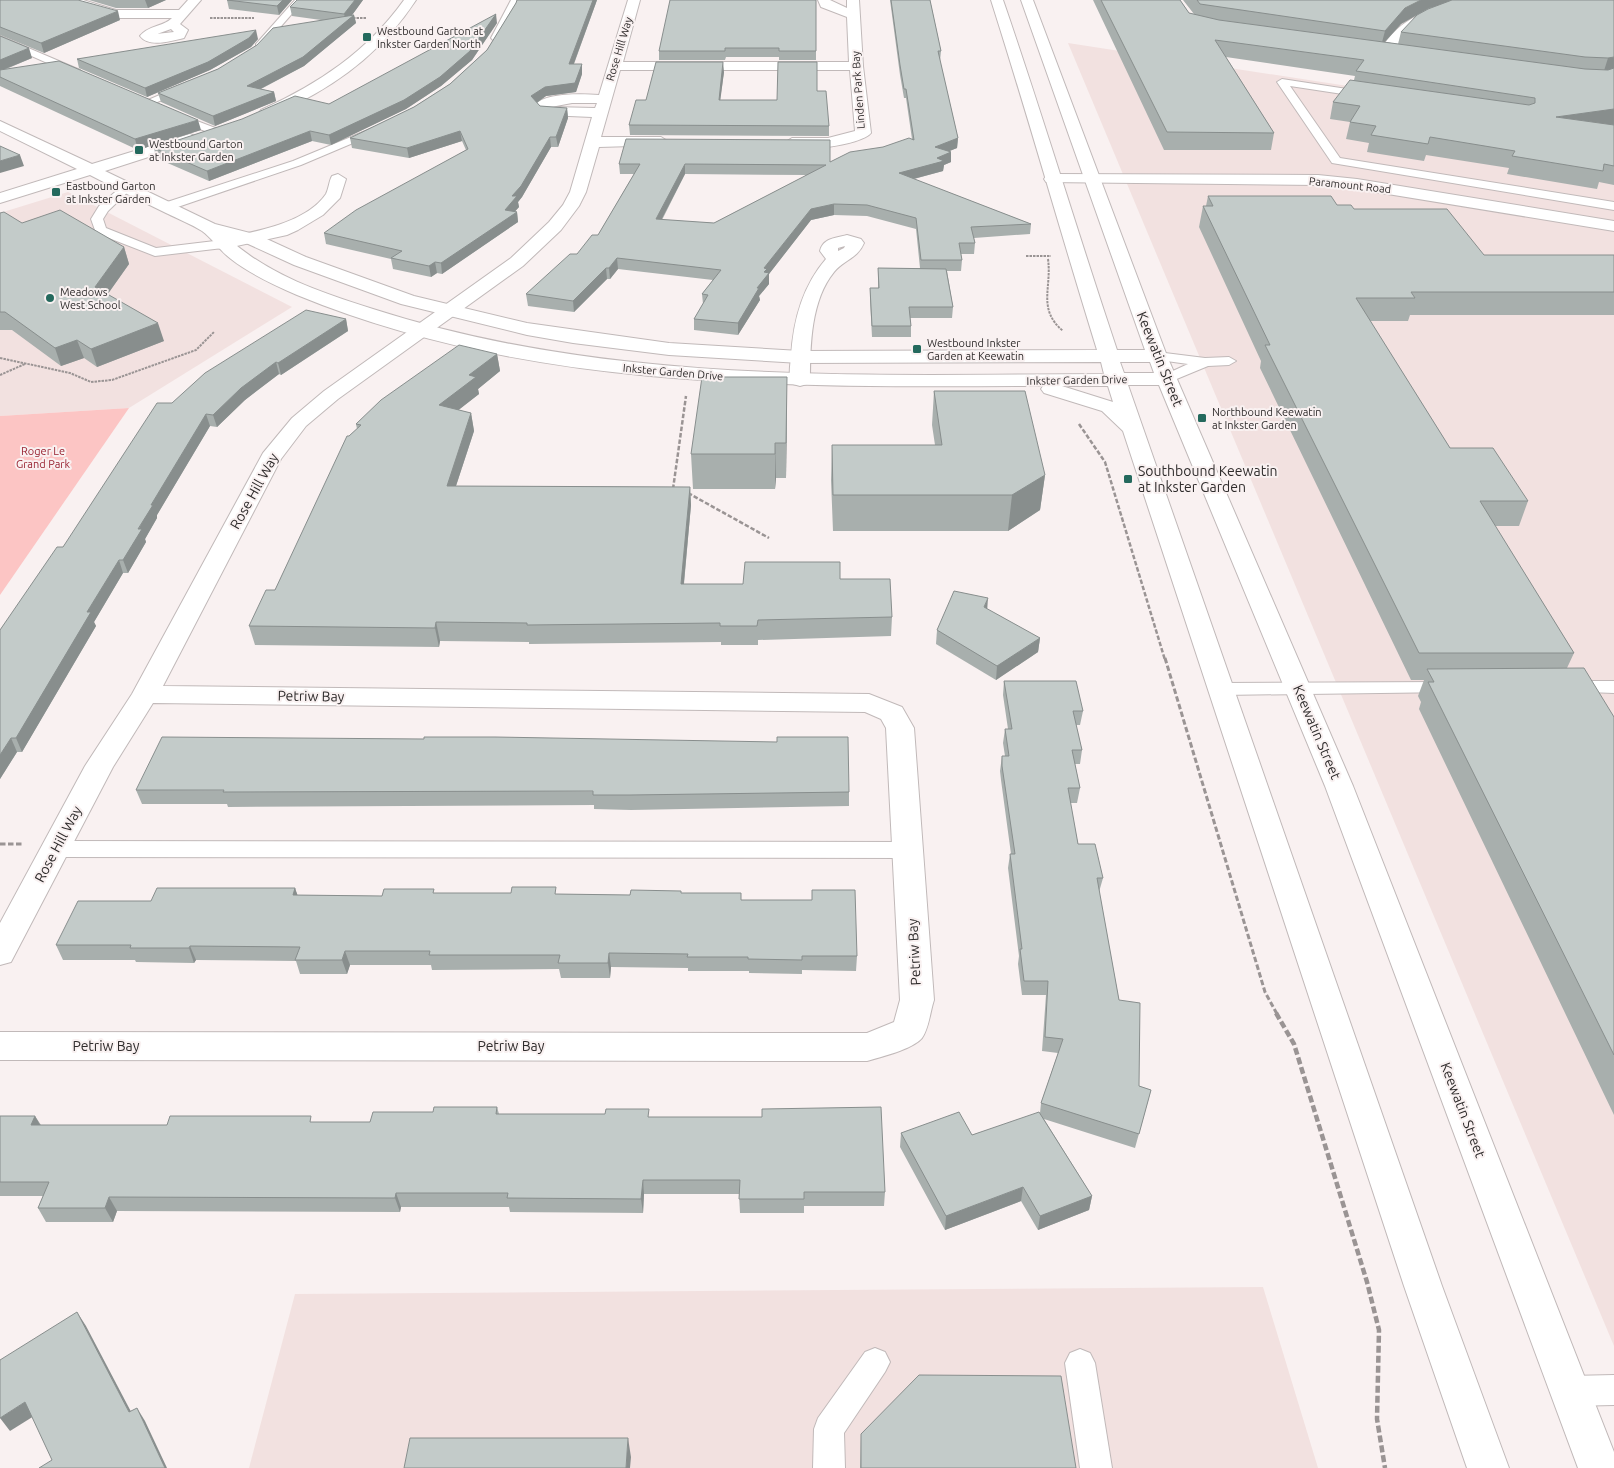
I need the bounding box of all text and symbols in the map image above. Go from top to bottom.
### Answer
street label: Rose Hill Way [604,15,635,82]
place label: Westbound Garton at Inkster Garden North [377,25,484,50]
marker: Westbound Garton at Inkster Garden North [361,31,373,43]
street label: Linden Park Bay [849,50,867,129]
place label: Westbound Garton at Inkster Garden [149,138,243,163]
marker: Westbound Garton at Inkster Garden [133,144,145,156]
street label: Paramount Road [1308,175,1392,195]
place label: Eastbound Garton at Inkster Garden [66,180,155,205]
marker: Eastbound Garton at Inkster Garden [50,186,62,198]
place label: Meadows West School [60,286,121,311]
marker: Meadows West School [44,292,56,304]
street label: Keewatin Street [1134,309,1187,409]
place label: Westbound Inkster Garden at Keewatin [927,337,1024,362]
marker: Westbound Inkster Garden at Keewatin [911,343,923,355]
street label: Inkster Garden Drive [622,362,724,382]
street label: Inkster Garden Drive [1026,373,1128,387]
place label: Northbound Keewatin at Inkster Garden [1212,406,1322,431]
marker: Northbound Keewatin at Inkster Garden [1196,412,1208,424]
park label: Roger Le Grand Park [16,445,71,470]
street label: Rose Hill Way [227,450,282,532]
place label: Southbound Keewatin at Inkster Garden [1138,463,1278,495]
marker: Southbound Keewatin at Inkster Garden [1122,473,1134,485]
street label: Keewatin Street [1290,682,1344,782]
street label: Petriw Bay [277,687,345,705]
street label: Rose Hill Way [31,803,85,885]
street label: Petriw Bay [904,918,924,986]
street label: Petriw Bay [73,1038,140,1054]
street label: Petriw Bay [478,1038,545,1054]
street label: Keewatin Street [1437,1060,1489,1160]

